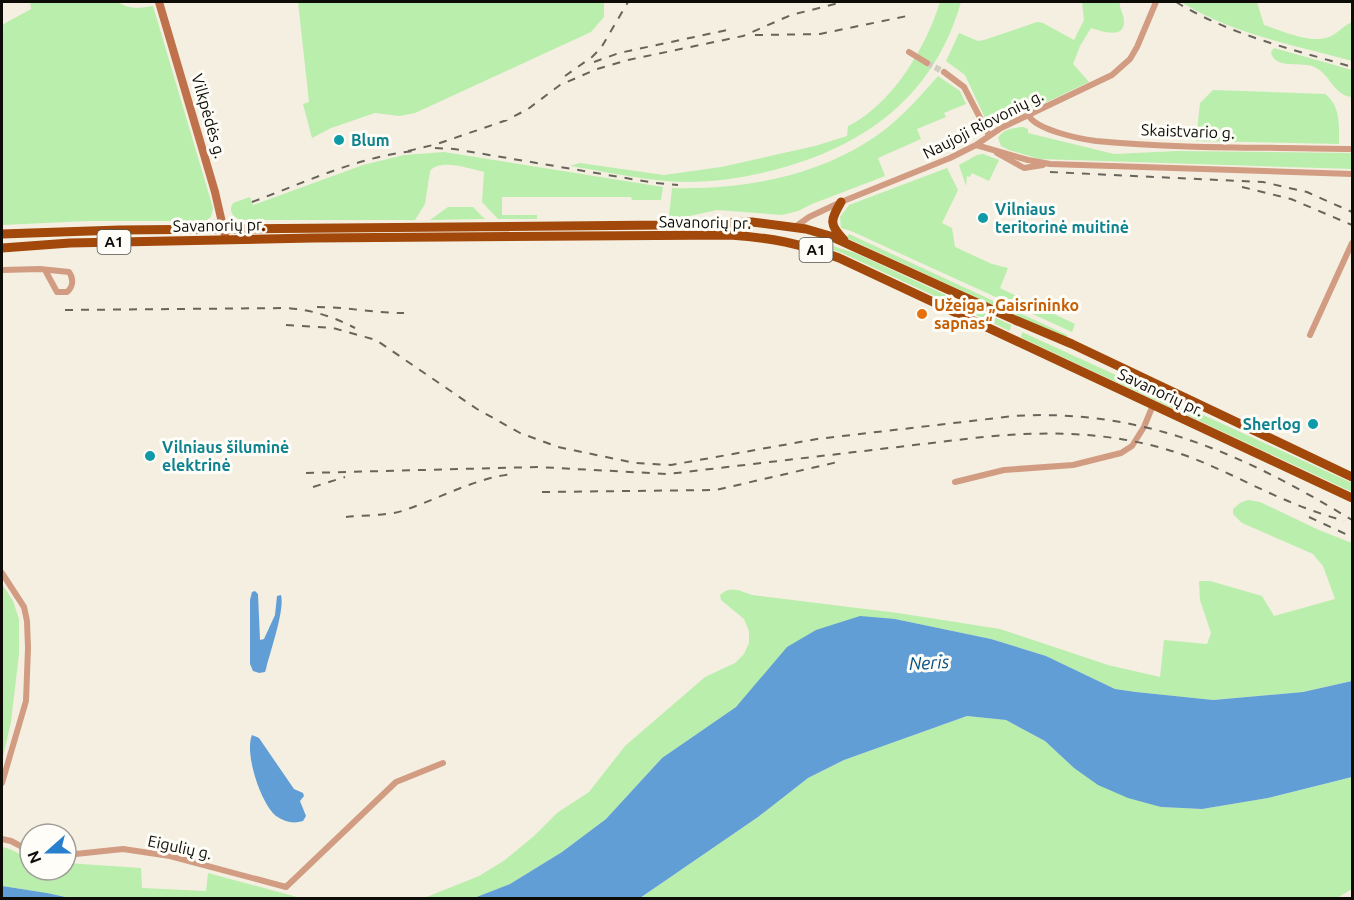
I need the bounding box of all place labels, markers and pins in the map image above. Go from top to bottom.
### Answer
place label: Blum [351,131,390,149]
marker: Blum [332,133,346,147]
place label: Vilniaus teritorinė muitinė [995,200,1129,236]
marker: Vilniaus teritorinė muitinė [976,211,990,225]
place label: Užeiga „Gaisrininko sapnas“ [934,296,1079,332]
marker: Užeiga „Gaisrininko sapnas“ [915,307,929,321]
place label: Sherlog [1243,415,1301,433]
marker: Sherlog [1306,417,1320,431]
place label: Vilniaus šiluminė elektrinė [162,438,289,474]
marker: Vilniaus šiluminė elektrinė [143,449,157,463]

